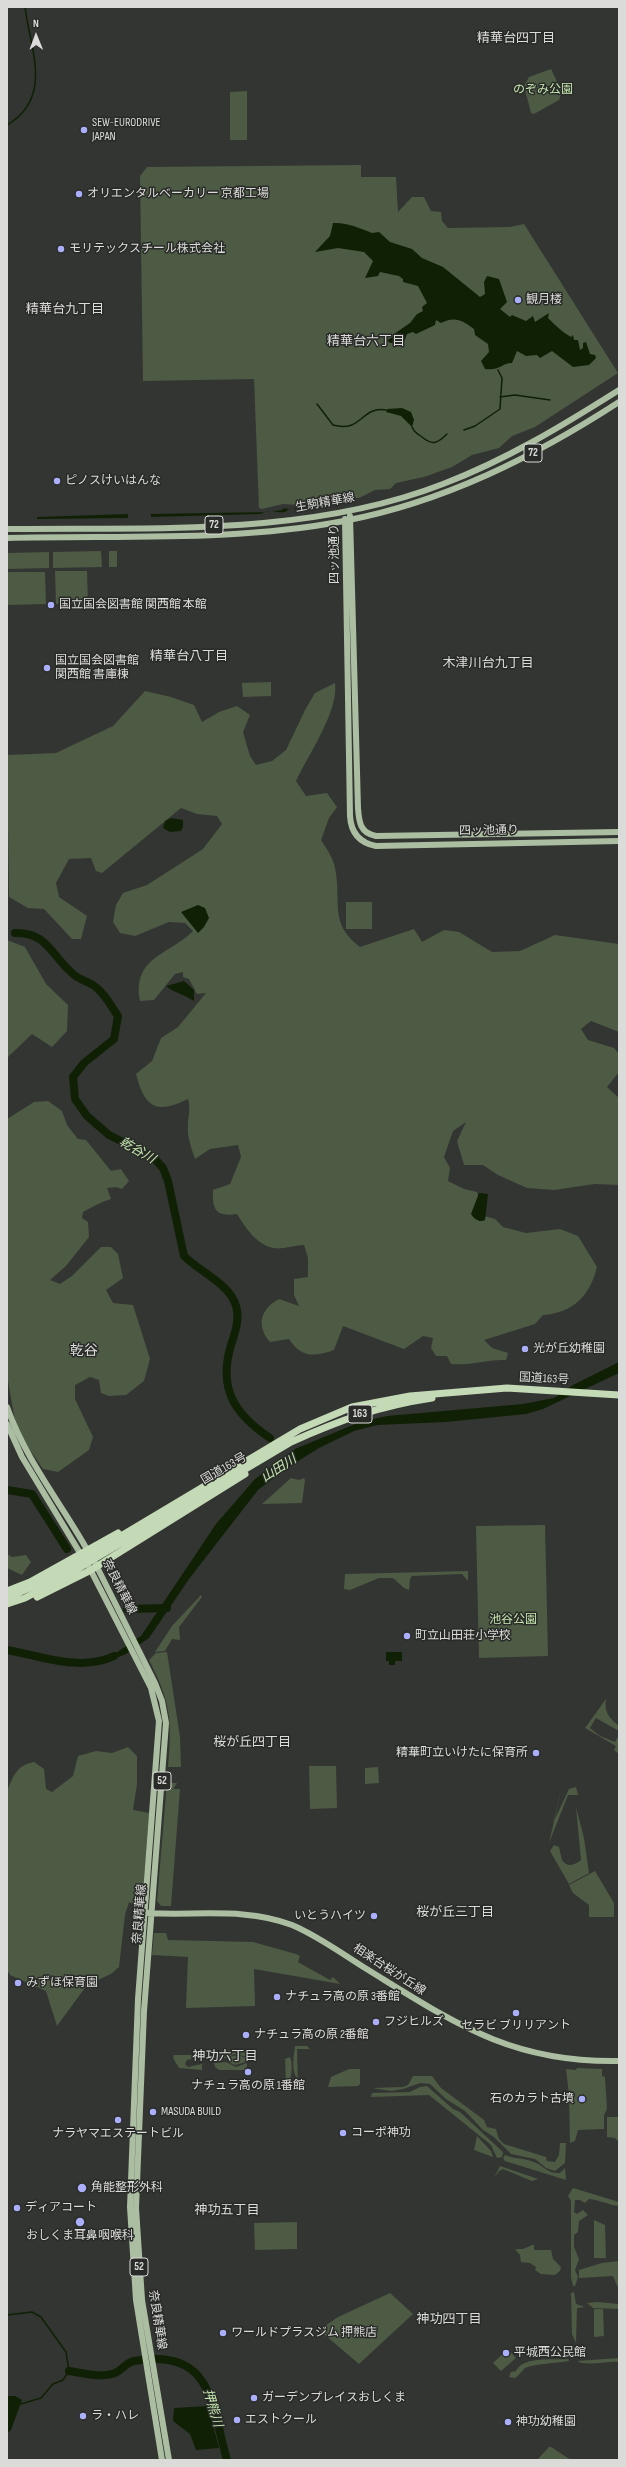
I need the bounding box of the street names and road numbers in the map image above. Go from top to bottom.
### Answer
road number: 72 [524,444,542,462]
street label: 生駒精華線 [294,491,356,515]
road number: 72 [205,516,223,534]
street label: 四ッ池通り [328,524,342,584]
street label: 四ッ池通り [459,823,519,839]
street label: 国道163号 [518,1370,570,1388]
road number: 163 [348,1405,372,1423]
street label: 国道163号 [199,1450,249,1488]
street label: 奈良精華線 [99,1557,139,1617]
road number: 52 [153,1772,171,1790]
street label: 奈良精華線 [130,1883,150,1945]
street label: 相楽台桜が丘線 [350,1941,428,1999]
road number: 52 [130,2258,148,2276]
street label: 奈良精華線 [145,2289,169,2351]

